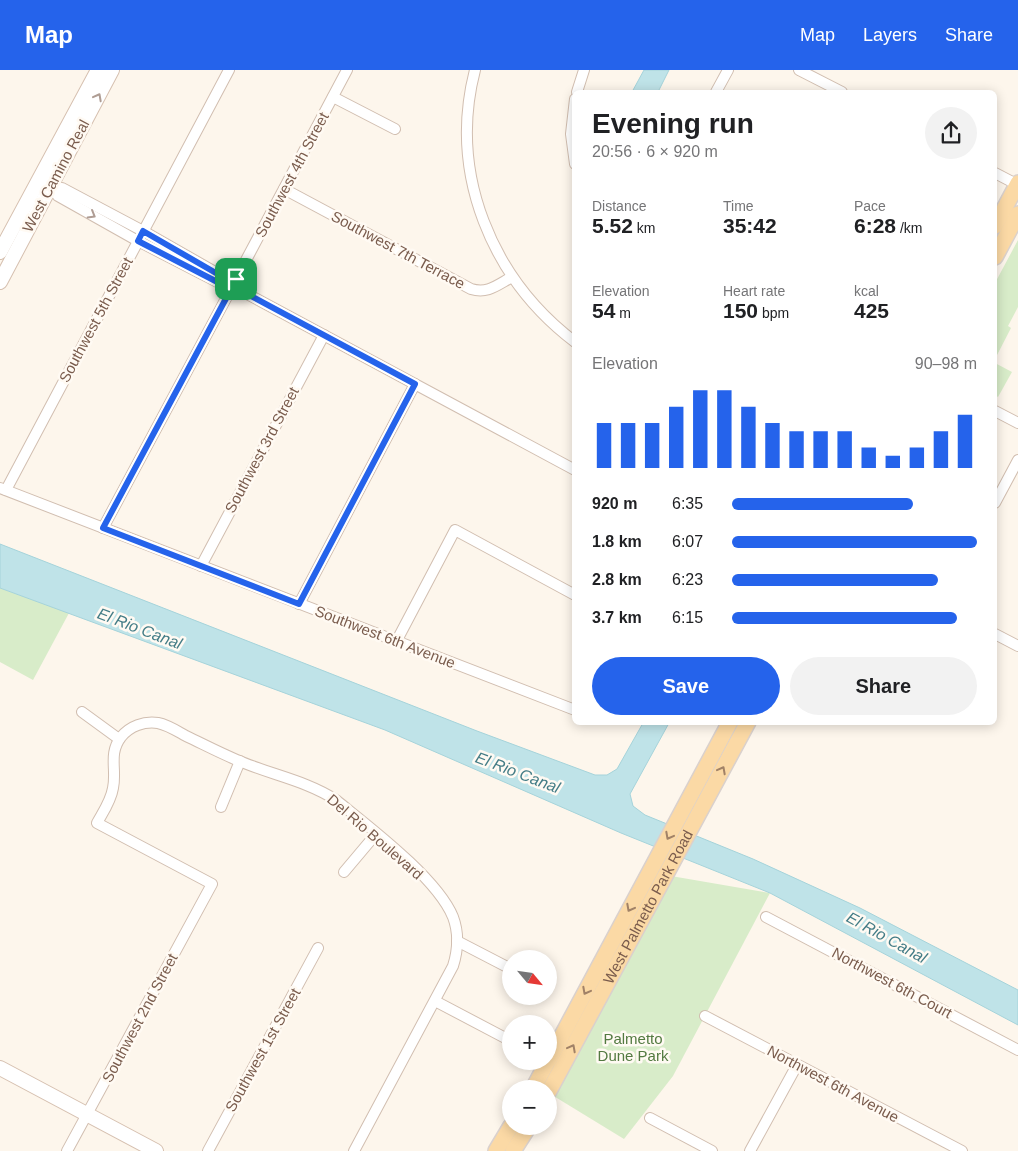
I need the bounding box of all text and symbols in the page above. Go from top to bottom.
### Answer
text: Map [25,21,73,48]
text: Map [800,25,835,45]
text: Layers [863,25,917,45]
text: Share [945,25,993,45]
one-way arrow [91,93,101,102]
button: share [925,107,977,159]
text: Evening run [592,108,754,139]
street label: Southwest 4th Street [251,109,332,240]
street label: West Camino Real [19,117,92,235]
text: 20:56 · 6 × 920 m [592,143,718,160]
text: Distance [592,198,646,214]
text: Time [723,198,754,214]
text: Pace [854,198,886,214]
street label: Southwest 7th Terrace [328,207,468,292]
one-way arrow [87,209,96,219]
text: 5.52 [592,214,633,237]
text: 35:42 [723,214,777,237]
text: 6:28 [854,214,896,237]
text: km [633,220,655,236]
text: /km [896,220,922,236]
street label: Southwest 5th Street [55,254,136,385]
pin [215,258,257,300]
icon: arrive [222,265,250,293]
text: Elevation [592,283,650,299]
text: Heart rate [723,283,785,299]
text: kcal [854,283,879,299]
text: 54 [592,299,615,322]
text: 150 [723,299,758,322]
text: 425 [854,299,889,322]
text: m [615,305,631,321]
text: bpm [758,305,789,321]
text: Elevation [592,355,658,372]
text: 90–98 m [915,355,977,372]
street label: Southwest 3rd Street [221,383,302,516]
text: 920 m [592,495,637,512]
text: 6:35 [672,495,703,512]
text: 1.8 km [592,533,642,550]
text: 6:07 [672,533,703,550]
text: 2.8 km [592,571,642,588]
text: 6:23 [672,571,703,588]
street label: Southwest 6th Avenue [313,602,458,671]
water label: El Rio Canal [95,605,185,652]
text: 3.7 km [592,609,642,626]
text: 6:15 [672,609,703,626]
button: Save [592,657,780,715]
button: Share [790,657,977,715]
water label: El Rio Canal [473,749,563,796]
one-way arrow [716,766,726,775]
street label: Del Rio Boulevard [324,791,427,883]
street label: West Palmetto Park Road [599,827,696,987]
one-way arrow [665,830,675,839]
one-way arrow [626,903,636,912]
water label: El Rio Canal [844,908,930,967]
street label: Northwest 6th Court [829,944,956,1022]
street label: Southwest 2nd Street [98,950,181,1085]
north arrow [502,950,558,1005]
map controls [502,950,557,1135]
street label: Southwest 1st Street [222,984,304,1114]
one-way arrow [582,985,592,994]
button: + [502,1015,557,1070]
park label: Palmetto Dune Park [598,1030,669,1064]
street label: Northwest 6th Avenue [765,1042,902,1125]
one-way arrow [566,1045,576,1054]
button: − [502,1080,557,1135]

